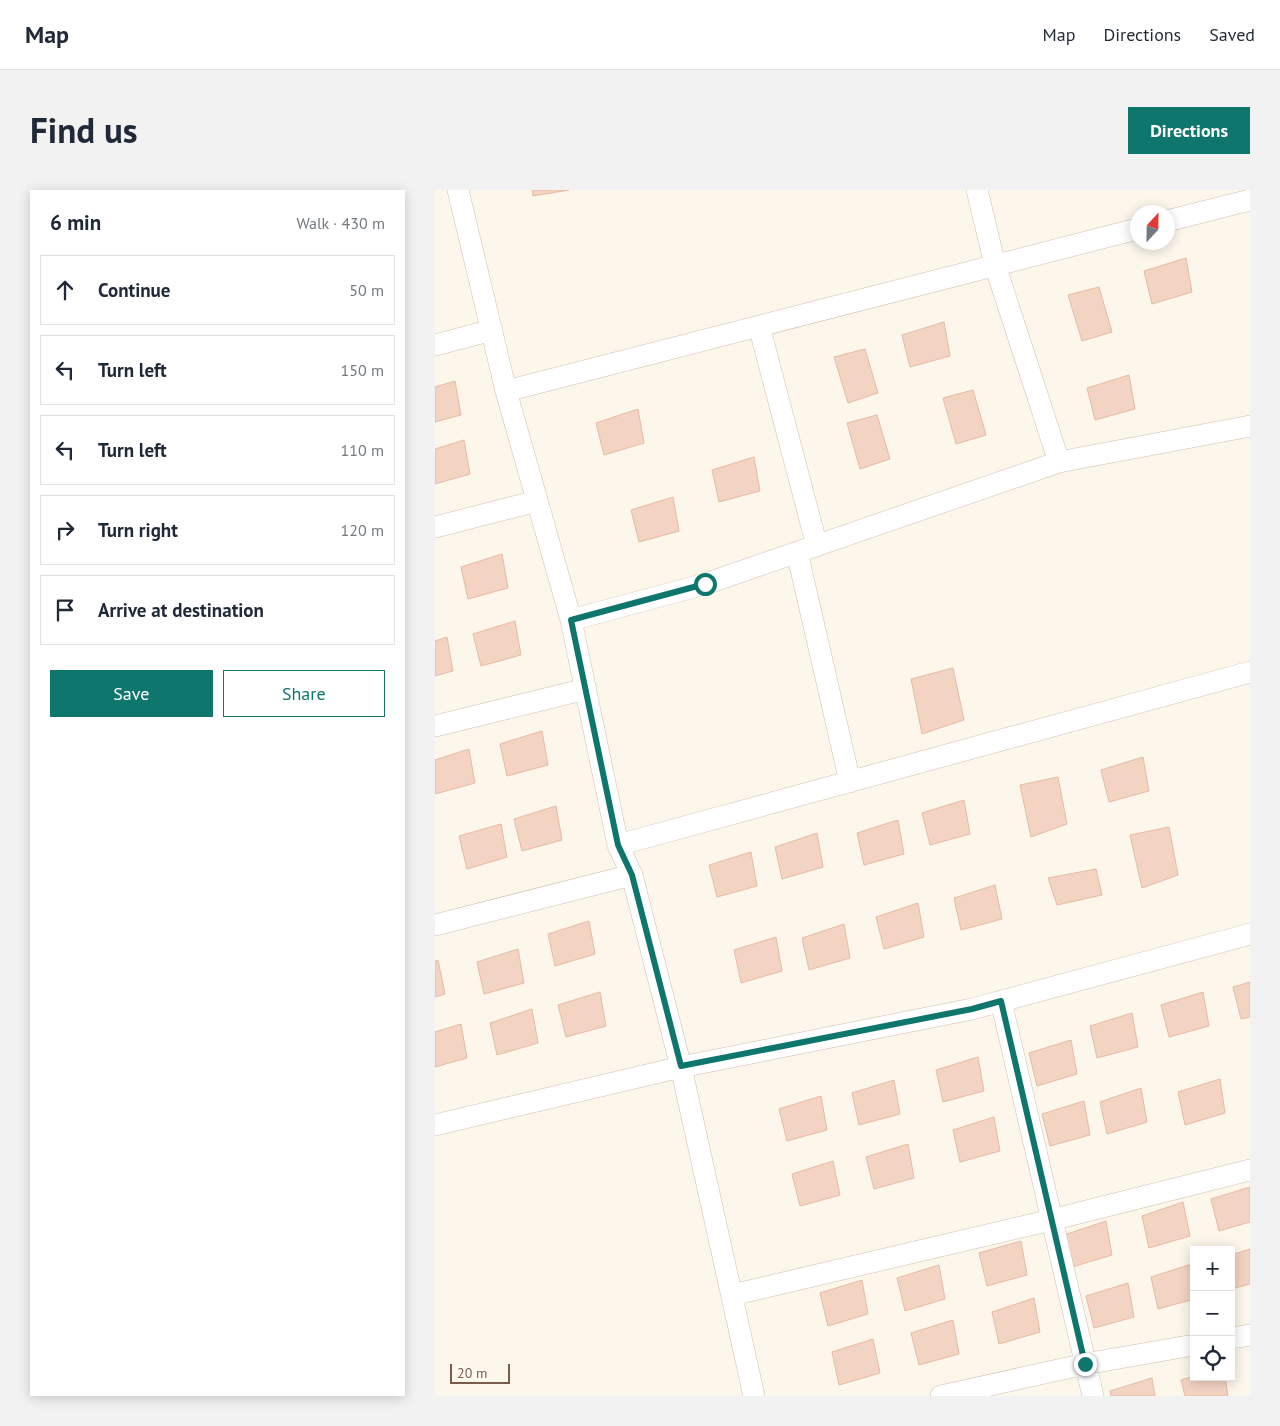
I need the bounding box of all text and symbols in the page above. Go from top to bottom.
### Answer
text: Map [25,19,69,50]
text: Map [1043,23,1075,46]
text: Directions [1103,23,1181,46]
text: Saved [1209,23,1255,46]
text: Find us [30,107,138,153]
button: Directions [1128,107,1250,154]
north arrow [1130,205,1175,250]
text: 6 min [50,209,101,236]
text: Walk · 430 m [296,213,385,233]
icon: ahead [51,276,79,304]
text: Continue [98,278,170,302]
text: 50 m [349,280,384,300]
icon: left [51,356,79,384]
text: Turn left [98,358,167,382]
text: 150 m [341,360,384,380]
icon: left [51,436,79,464]
text: Turn left [98,438,167,462]
text: 110 m [341,440,384,460]
icon: right [51,516,79,544]
text: Turn right [98,518,178,542]
text: 120 m [341,520,384,540]
route start [694,573,717,596]
icon: arrive [51,596,79,624]
text: Arrive at destination [98,598,264,622]
button: Save [50,670,213,717]
button: Share [223,670,385,717]
map controls [1190,1246,1235,1381]
button: + [1190,1246,1235,1291]
button: − [1190,1291,1235,1336]
button: locate [1190,1336,1235,1381]
route end [1074,1353,1097,1376]
scale bar [450,1361,510,1384]
text: 20 m [457,1364,487,1382]

